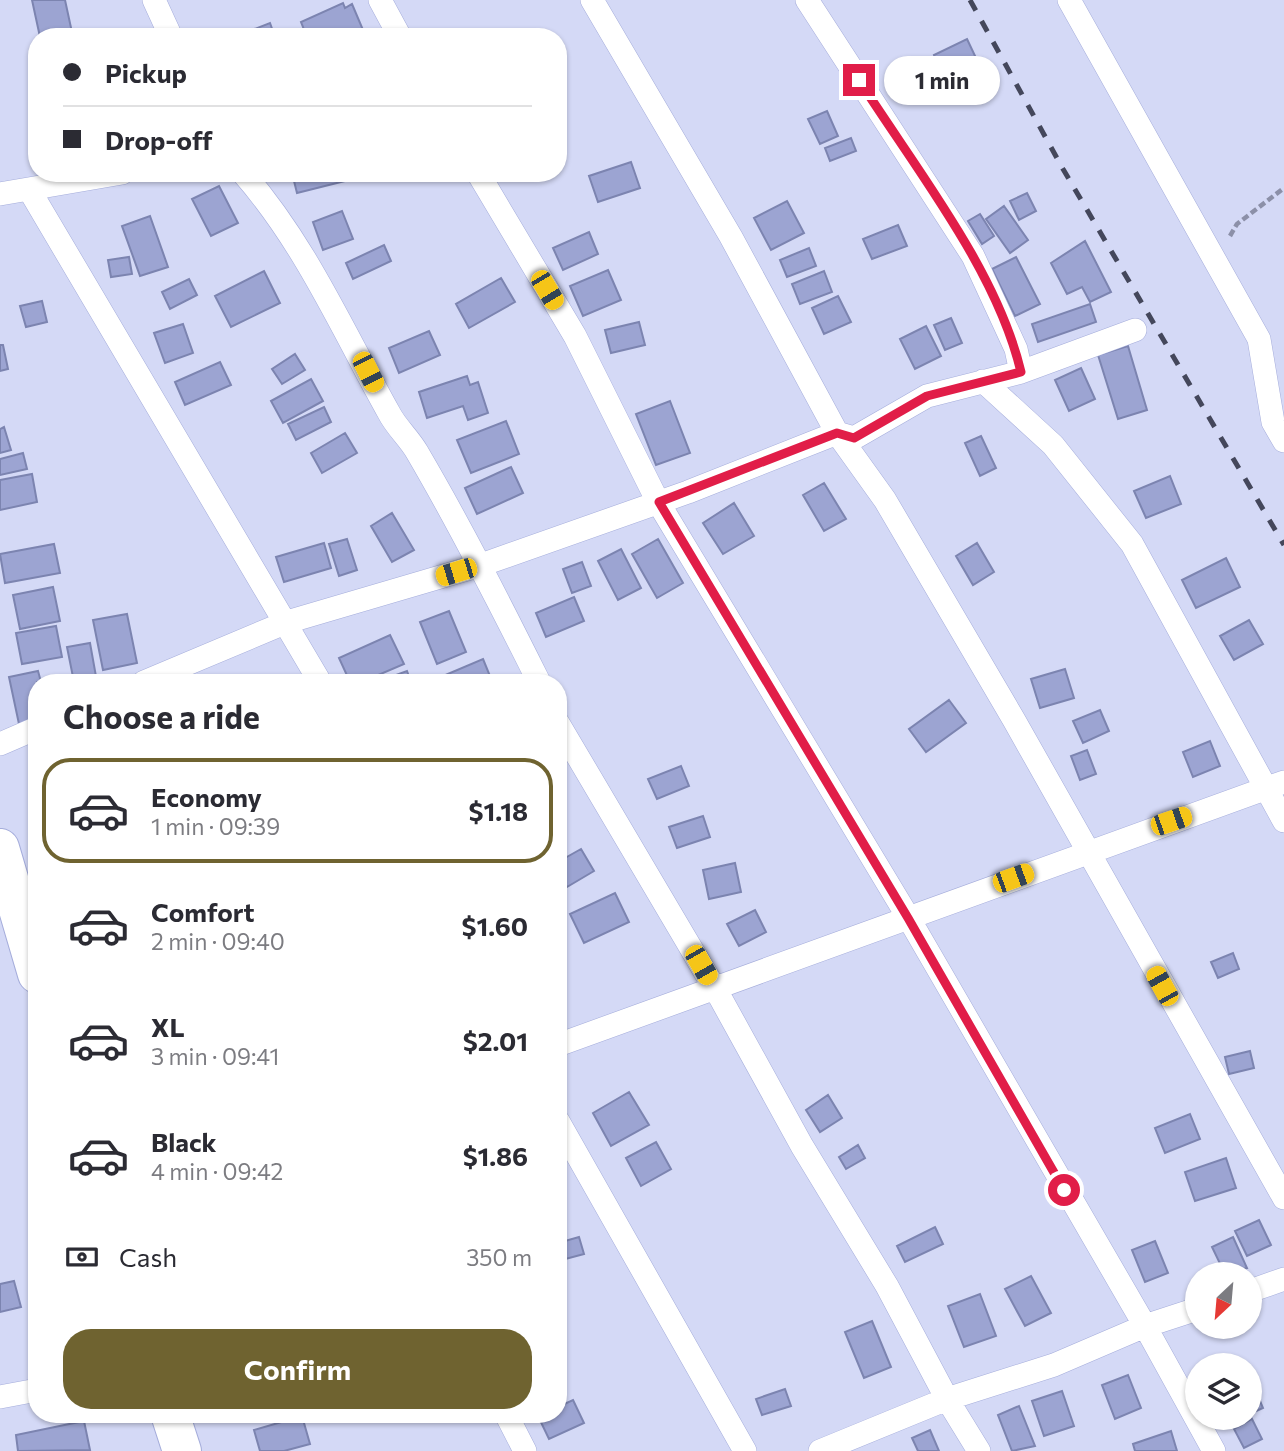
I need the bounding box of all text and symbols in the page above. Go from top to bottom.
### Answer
callout: 1 min [884,56,999,104]
text: Pickup [105,57,187,88]
route end [843,64,875,96]
text: 1 min [915,66,969,94]
text: Drop-off [105,124,212,155]
car [528,267,567,313]
car [350,349,387,395]
car [433,556,480,588]
text: Choose a ride [63,696,260,736]
icon: car [67,779,130,842]
text: Economy [151,781,262,812]
text: $1.18 [468,795,528,826]
car [1148,804,1195,838]
text: 1 min · 09:39 [151,812,280,840]
car [990,861,1037,895]
icon: car [67,894,130,957]
text: Comfort [151,896,254,927]
text: $1.60 [461,910,528,941]
text: 2 min · 09:40 [151,927,285,955]
car [682,942,721,988]
car [1143,963,1182,1009]
icon: car [67,1009,130,1072]
text: XL [151,1011,185,1042]
text: $2.01 [463,1025,528,1056]
text: 3 min · 09:41 [151,1042,279,1070]
icon: car [67,1124,130,1187]
text: Black [151,1126,217,1157]
text: $1.86 [463,1140,528,1171]
text: 4 min · 09:42 [151,1157,283,1185]
route start [1048,1174,1080,1206]
icon: cash [63,1238,101,1276]
text: Cash [119,1241,177,1272]
text: 350 m [466,1243,532,1271]
north arrow [1185,1262,1262,1339]
map controls [1185,1262,1262,1430]
button: Confirm [63,1329,532,1409]
button: layers [1185,1353,1262,1430]

